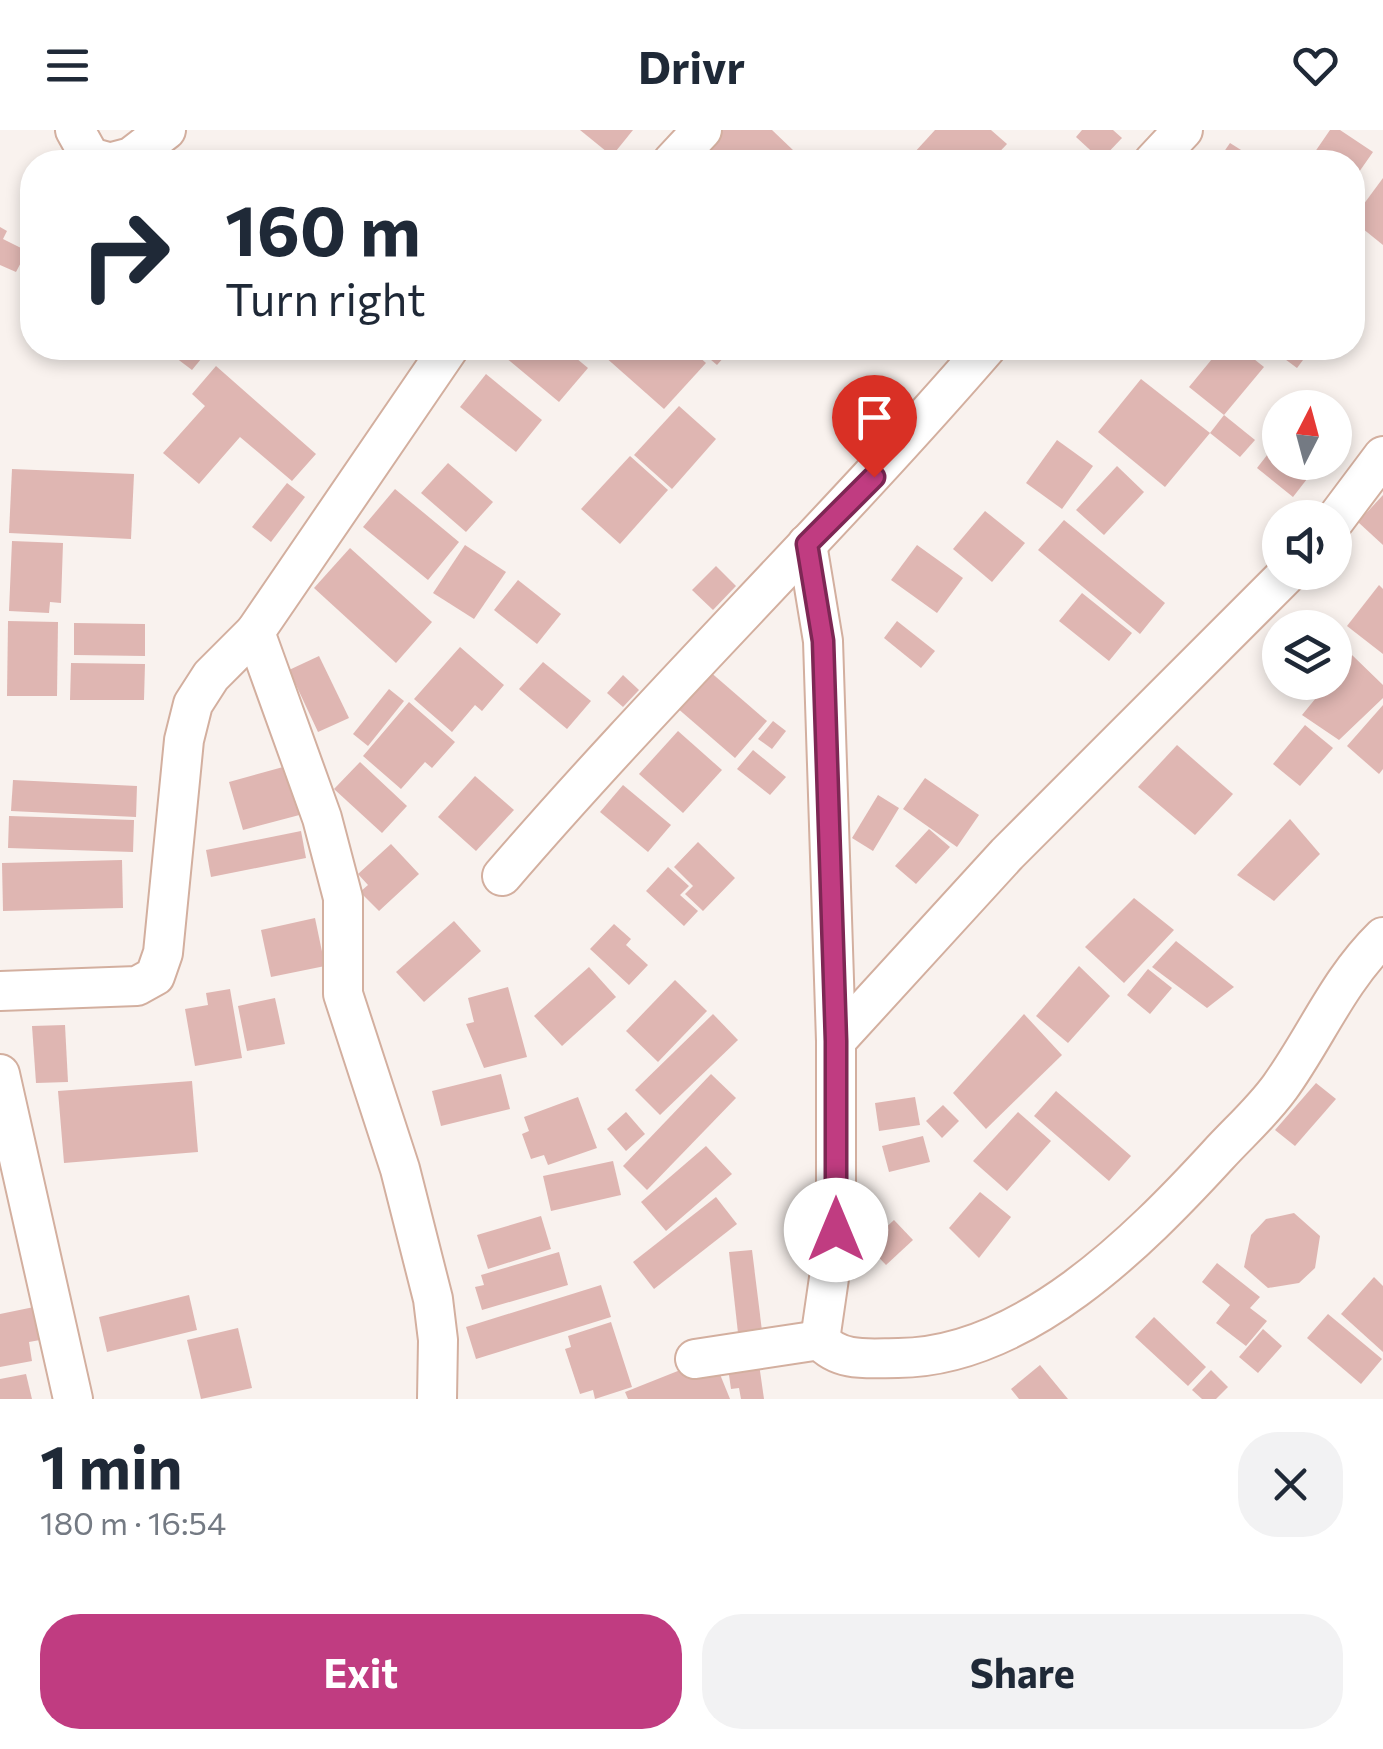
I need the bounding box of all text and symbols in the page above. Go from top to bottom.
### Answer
icon: menu [40,38,95,93]
text: Drivr [638,38,745,93]
icon: heart [1288,38,1343,93]
text: 160 m [225,185,421,270]
icon: right [60,190,190,320]
text: Turn right [225,270,426,325]
pin [832,375,917,478]
icon: arrive [847,390,902,445]
north arrow [1262,390,1352,480]
map controls [1262,390,1352,700]
button: sound [1262,500,1352,590]
button: layers [1262,610,1352,700]
position arrow [784,1178,888,1282]
text: 1 min [40,1428,182,1501]
button: close [1238,1432,1343,1537]
text: 180 m · 16:54 [40,1502,226,1542]
button: Exit [40,1614,682,1729]
button: Share [702,1614,1343,1729]

